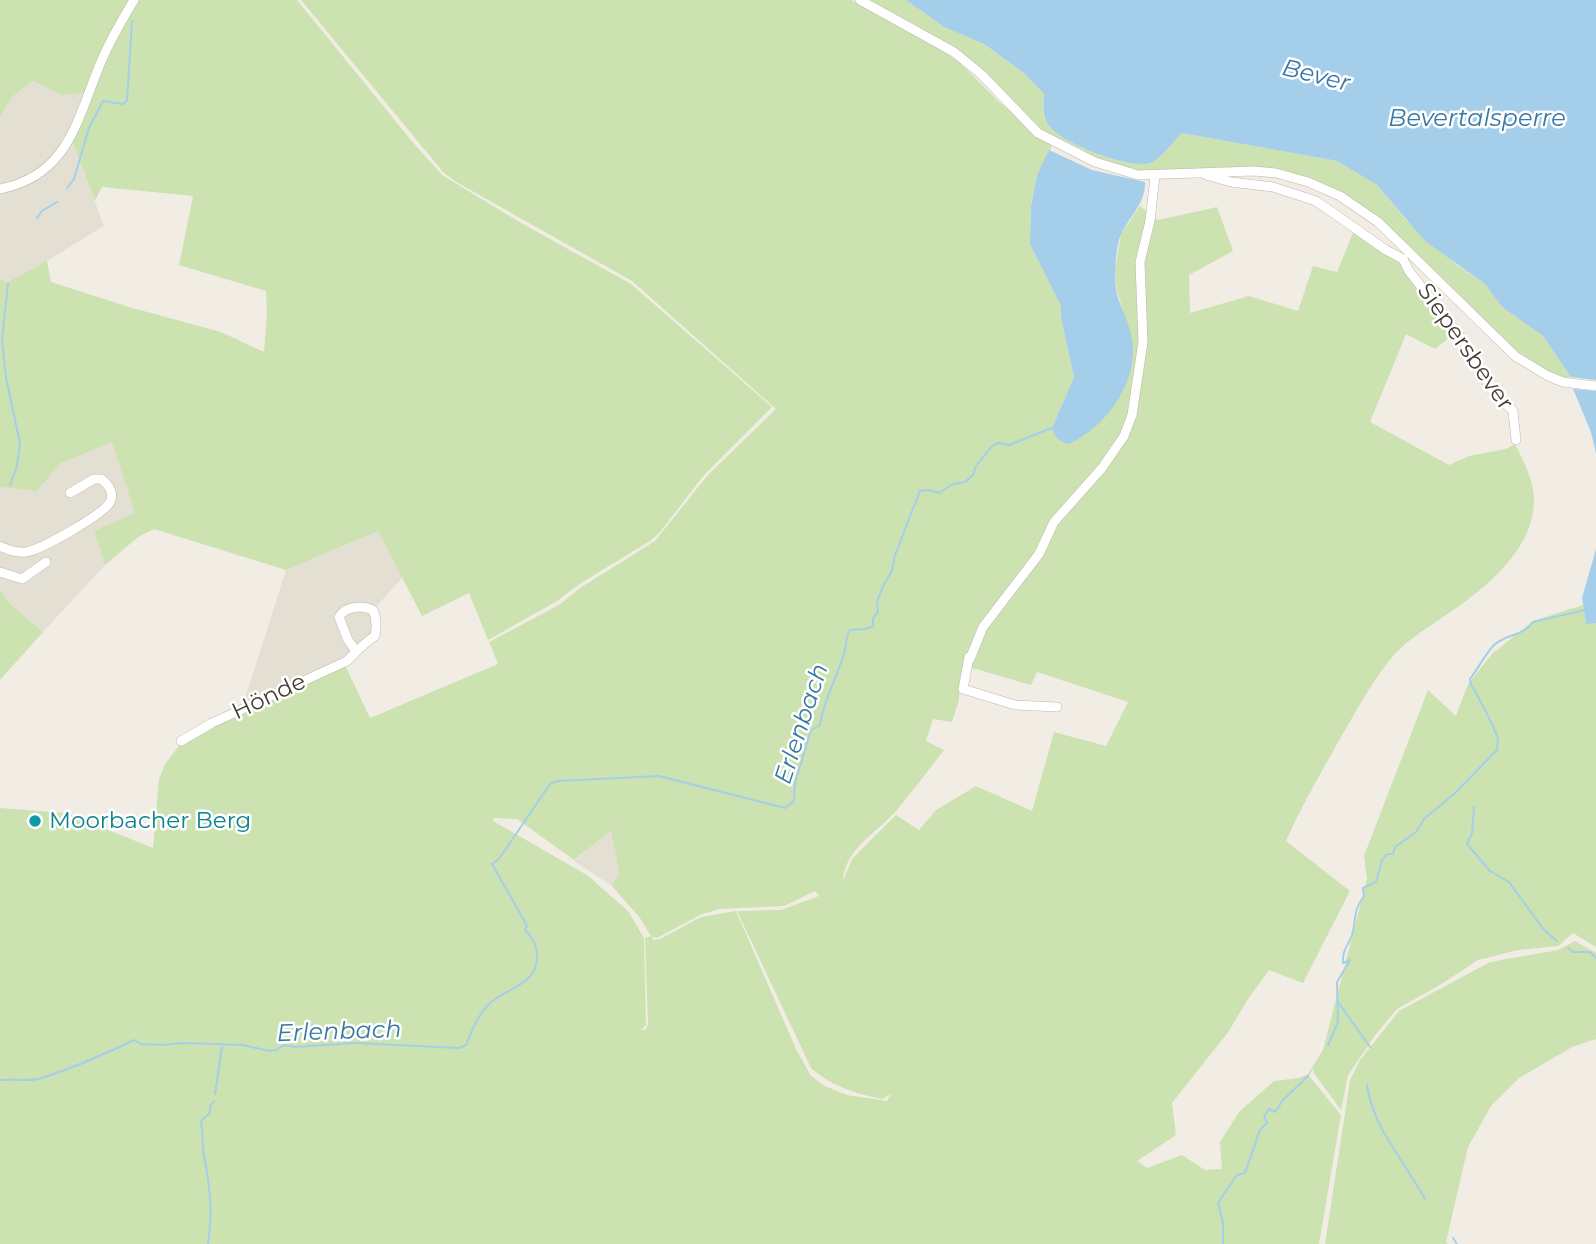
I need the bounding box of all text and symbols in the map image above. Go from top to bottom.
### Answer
water label: Bever [1279,54,1353,98]
water label: Bevertalsperre [1388,105,1566,133]
street label: Siepersbever [1411,278,1519,416]
water label: Erlenbach [769,660,835,788]
street label: Hönde [228,668,310,726]
place label: Moorbacher Berg [49,807,251,835]
marker: Moorbacher Berg [27,813,43,829]
water label: Erlenbach [276,1015,402,1049]

